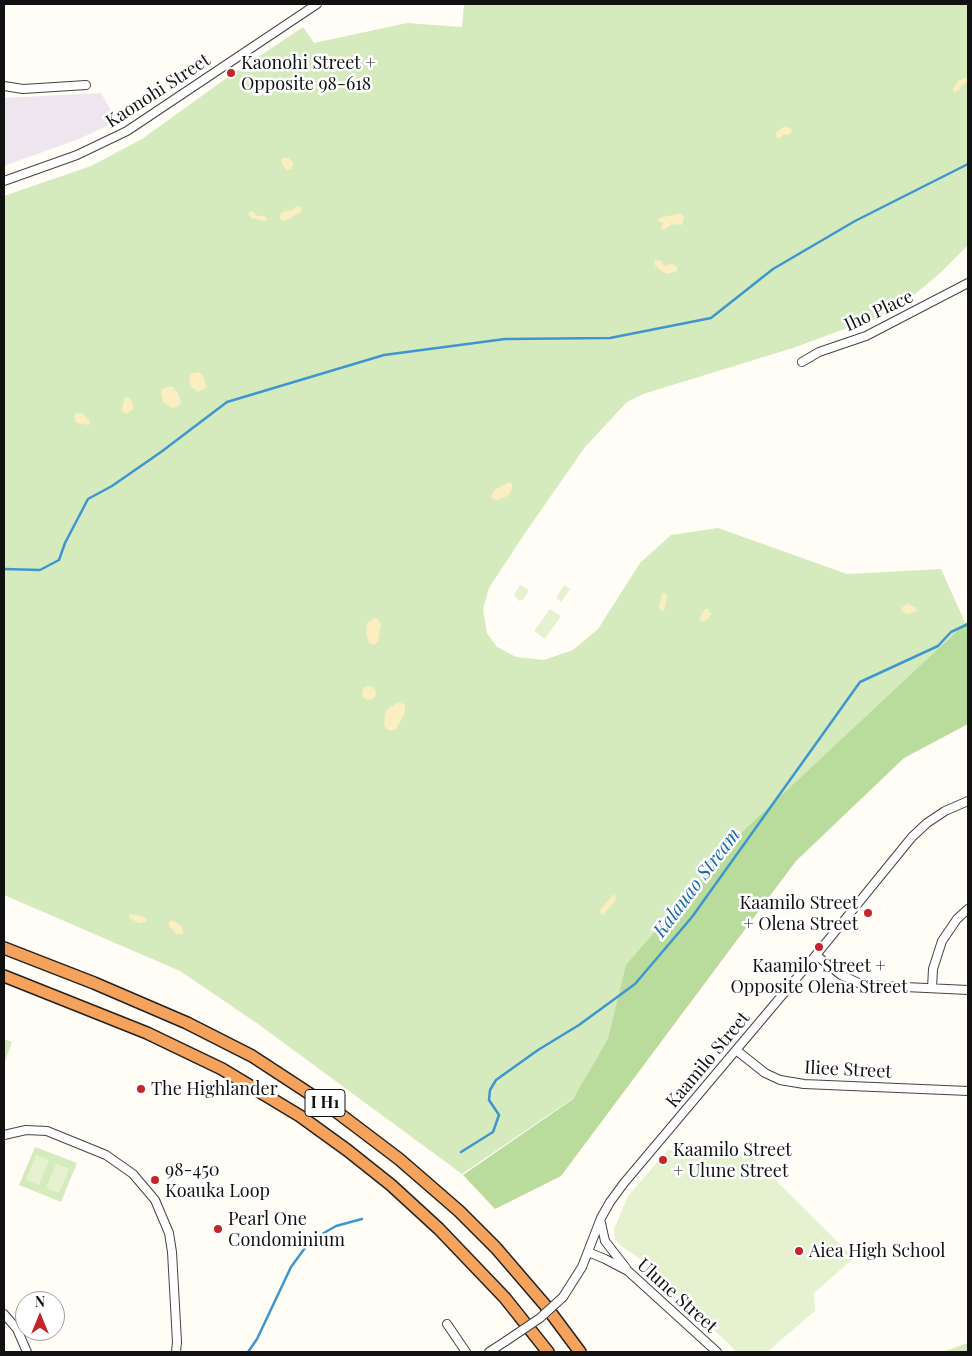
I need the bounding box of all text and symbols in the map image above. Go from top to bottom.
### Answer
street label: Kaonohi Street [102,49,214,133]
place label: Kaonohi Street + Opposite 98-618 [241,52,376,94]
marker: Kaonohi Street + Opposite 98-618 [225,67,237,79]
street label: Iho Place [841,286,917,336]
water label: Kalauao Stream [649,824,745,942]
place label: Kaamilo Street + Olena Street [739,892,858,934]
marker: Kaamilo Street + Olena Street [862,907,874,919]
marker: Kaamilo Street + Opposite Olena Street [813,941,825,953]
place label: Kaamilo Street + Opposite Olena Street [730,955,908,998]
street label: Kaamilo Street [662,1008,754,1112]
street label: Iliee Street [804,1057,892,1083]
place label: The Highlander [151,1078,278,1100]
marker: The Highlander [135,1083,147,1095]
road number: I H1 [305,1090,345,1116]
place label: Kaamilo Street + Ulune Street [673,1139,792,1182]
marker: Kaamilo Street + Ulune Street [657,1154,669,1166]
place label: 98-450 Koauka Loop [165,1159,270,1202]
marker: 98-450 Koauka Loop [149,1174,161,1186]
place label: Pearl One Condominium [228,1208,345,1250]
marker: Pearl One Condominium [212,1223,224,1235]
place label: Aiea High School [809,1240,945,1262]
marker: Aiea High School [793,1245,805,1257]
street label: Ulune Street [633,1254,721,1338]
north arrow [15,1291,65,1341]
text: N [35,1292,45,1311]

